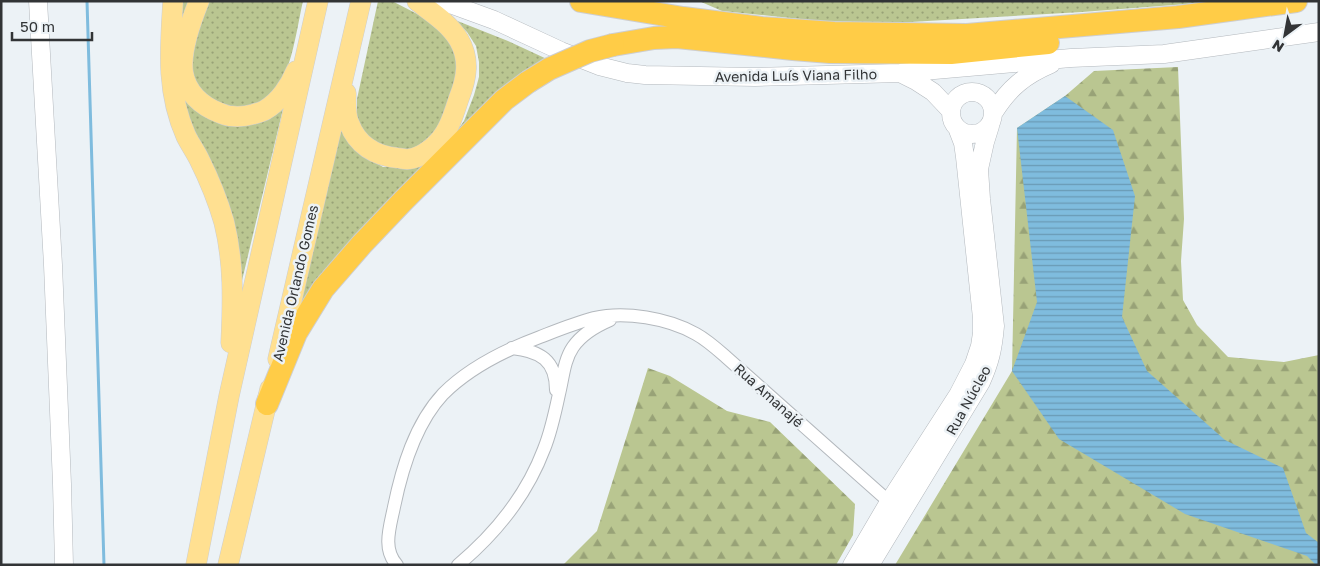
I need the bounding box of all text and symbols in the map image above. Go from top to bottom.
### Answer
scale bar [12,10,92,42]
north arrow [1260,10,1310,60]
text: 50 m [20,17,55,35]
text: N [1269,36,1287,56]
street label: Avenida Luís Viana Filho [715,65,877,85]
street label: Avenida Orlando Gomes [269,203,321,363]
street label: Rua Amanajé [731,360,807,430]
street label: Rua Núcleo [942,362,994,438]

